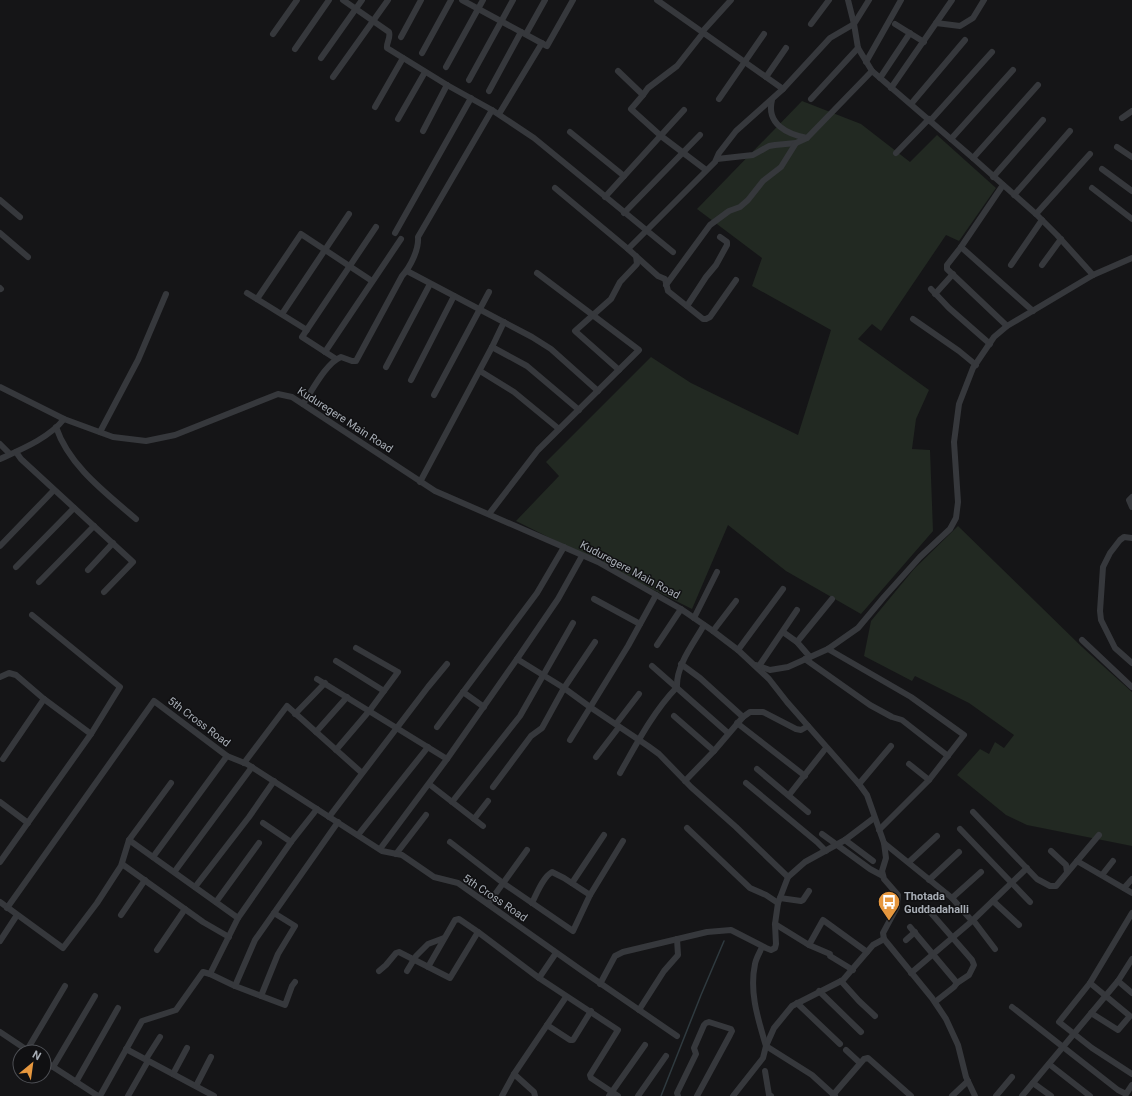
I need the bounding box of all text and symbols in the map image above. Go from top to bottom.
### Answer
street label: Kuduregere Main Road [295,384,395,456]
street label: Kuduregere Main Road [578,538,682,602]
street label: 5th Cross Road [165,694,233,750]
street label: 5th Cross Road [460,872,530,924]
bus stop icon: Thotada Guddadahalli [876,889,902,922]
place label: Thotada Guddadahalli [904,890,969,916]
north arrow [12,1044,52,1084]
text: N [30,1048,43,1063]

